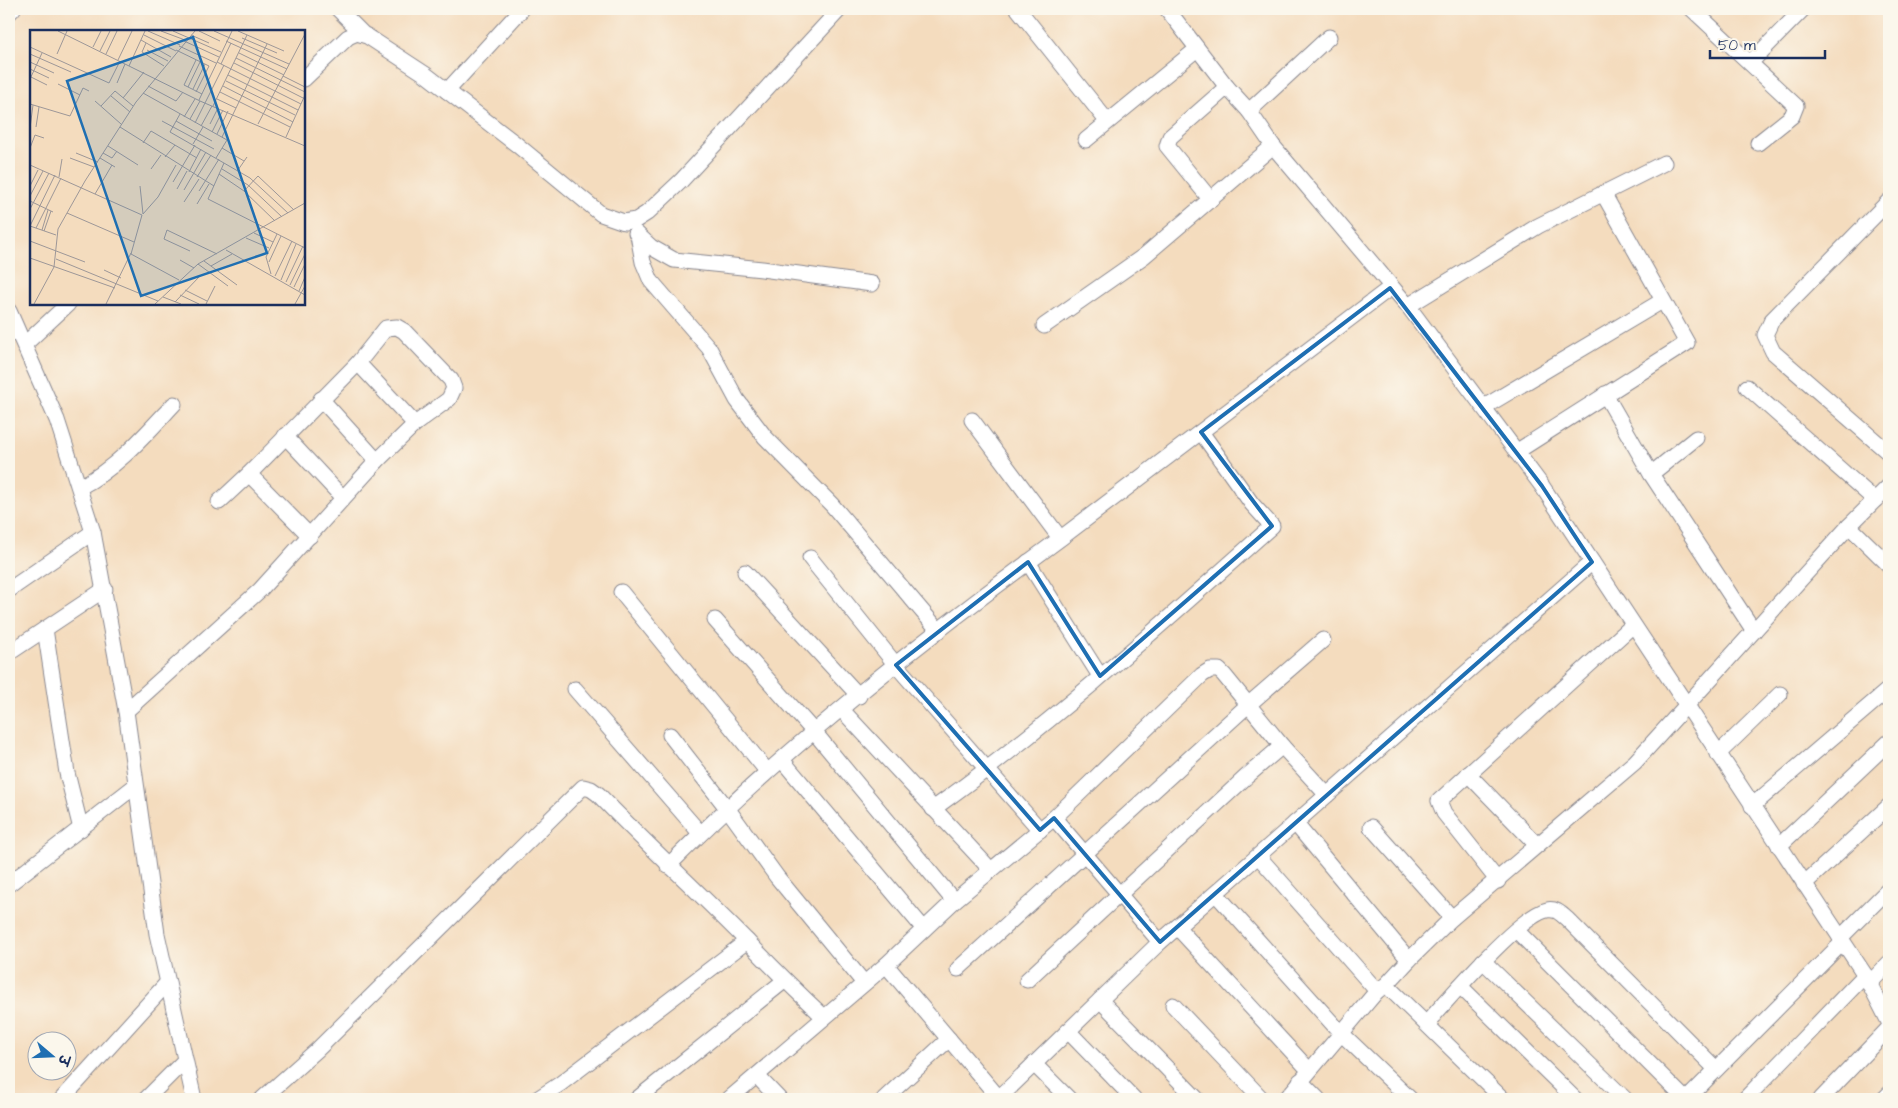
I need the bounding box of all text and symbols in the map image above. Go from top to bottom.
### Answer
scale bar [1710,28,1826,60]
inset map [30,30,305,305]
text: 50 m [1718,35,1756,56]
north arrow [28,1030,78,1080]
text: उ [52,1050,75,1069]

